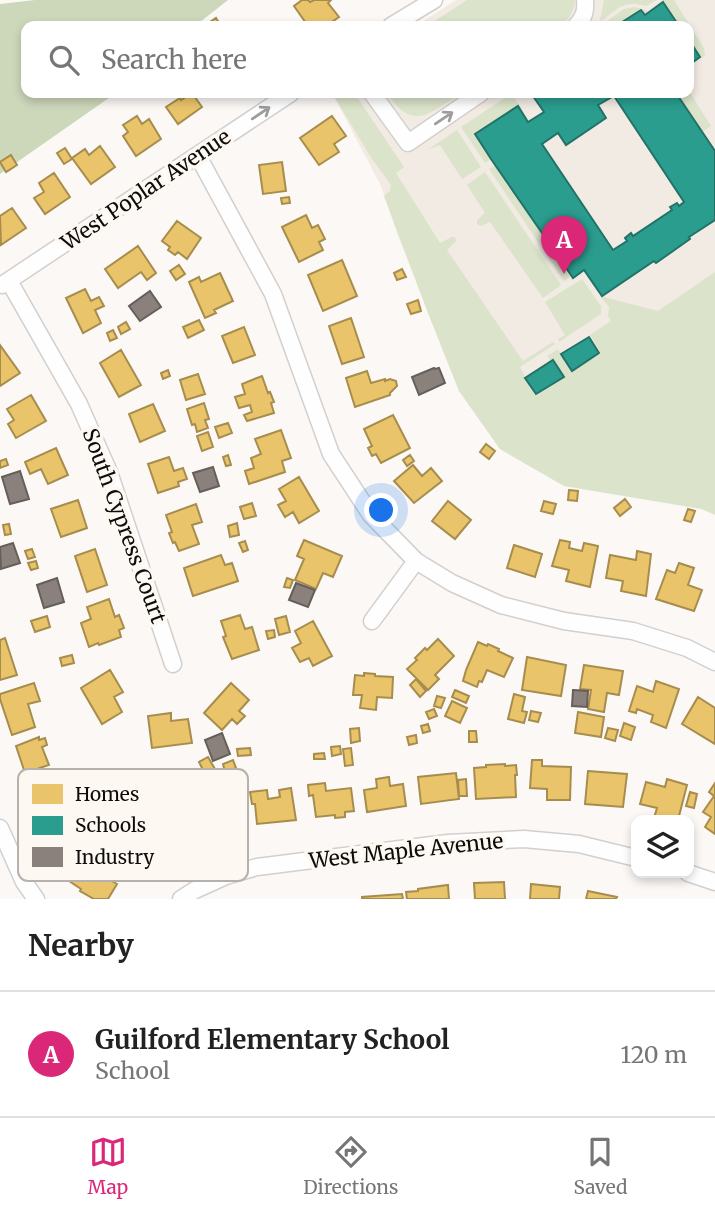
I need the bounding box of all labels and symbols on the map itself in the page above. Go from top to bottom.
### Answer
one-way arrow [251,106,270,120]
one-way arrow [434,111,453,125]
street label: West Poplar Avenue [55,123,236,257]
pin: A [541,216,587,274]
street label: South Cypress Court [77,425,172,627]
your location [364,493,398,527]
legend [18,769,248,881]
text: Homes [75,782,139,806]
text: Schools [75,813,146,837]
street label: West Maple Avenue [306,827,504,874]
text: Industry [75,845,154,869]

